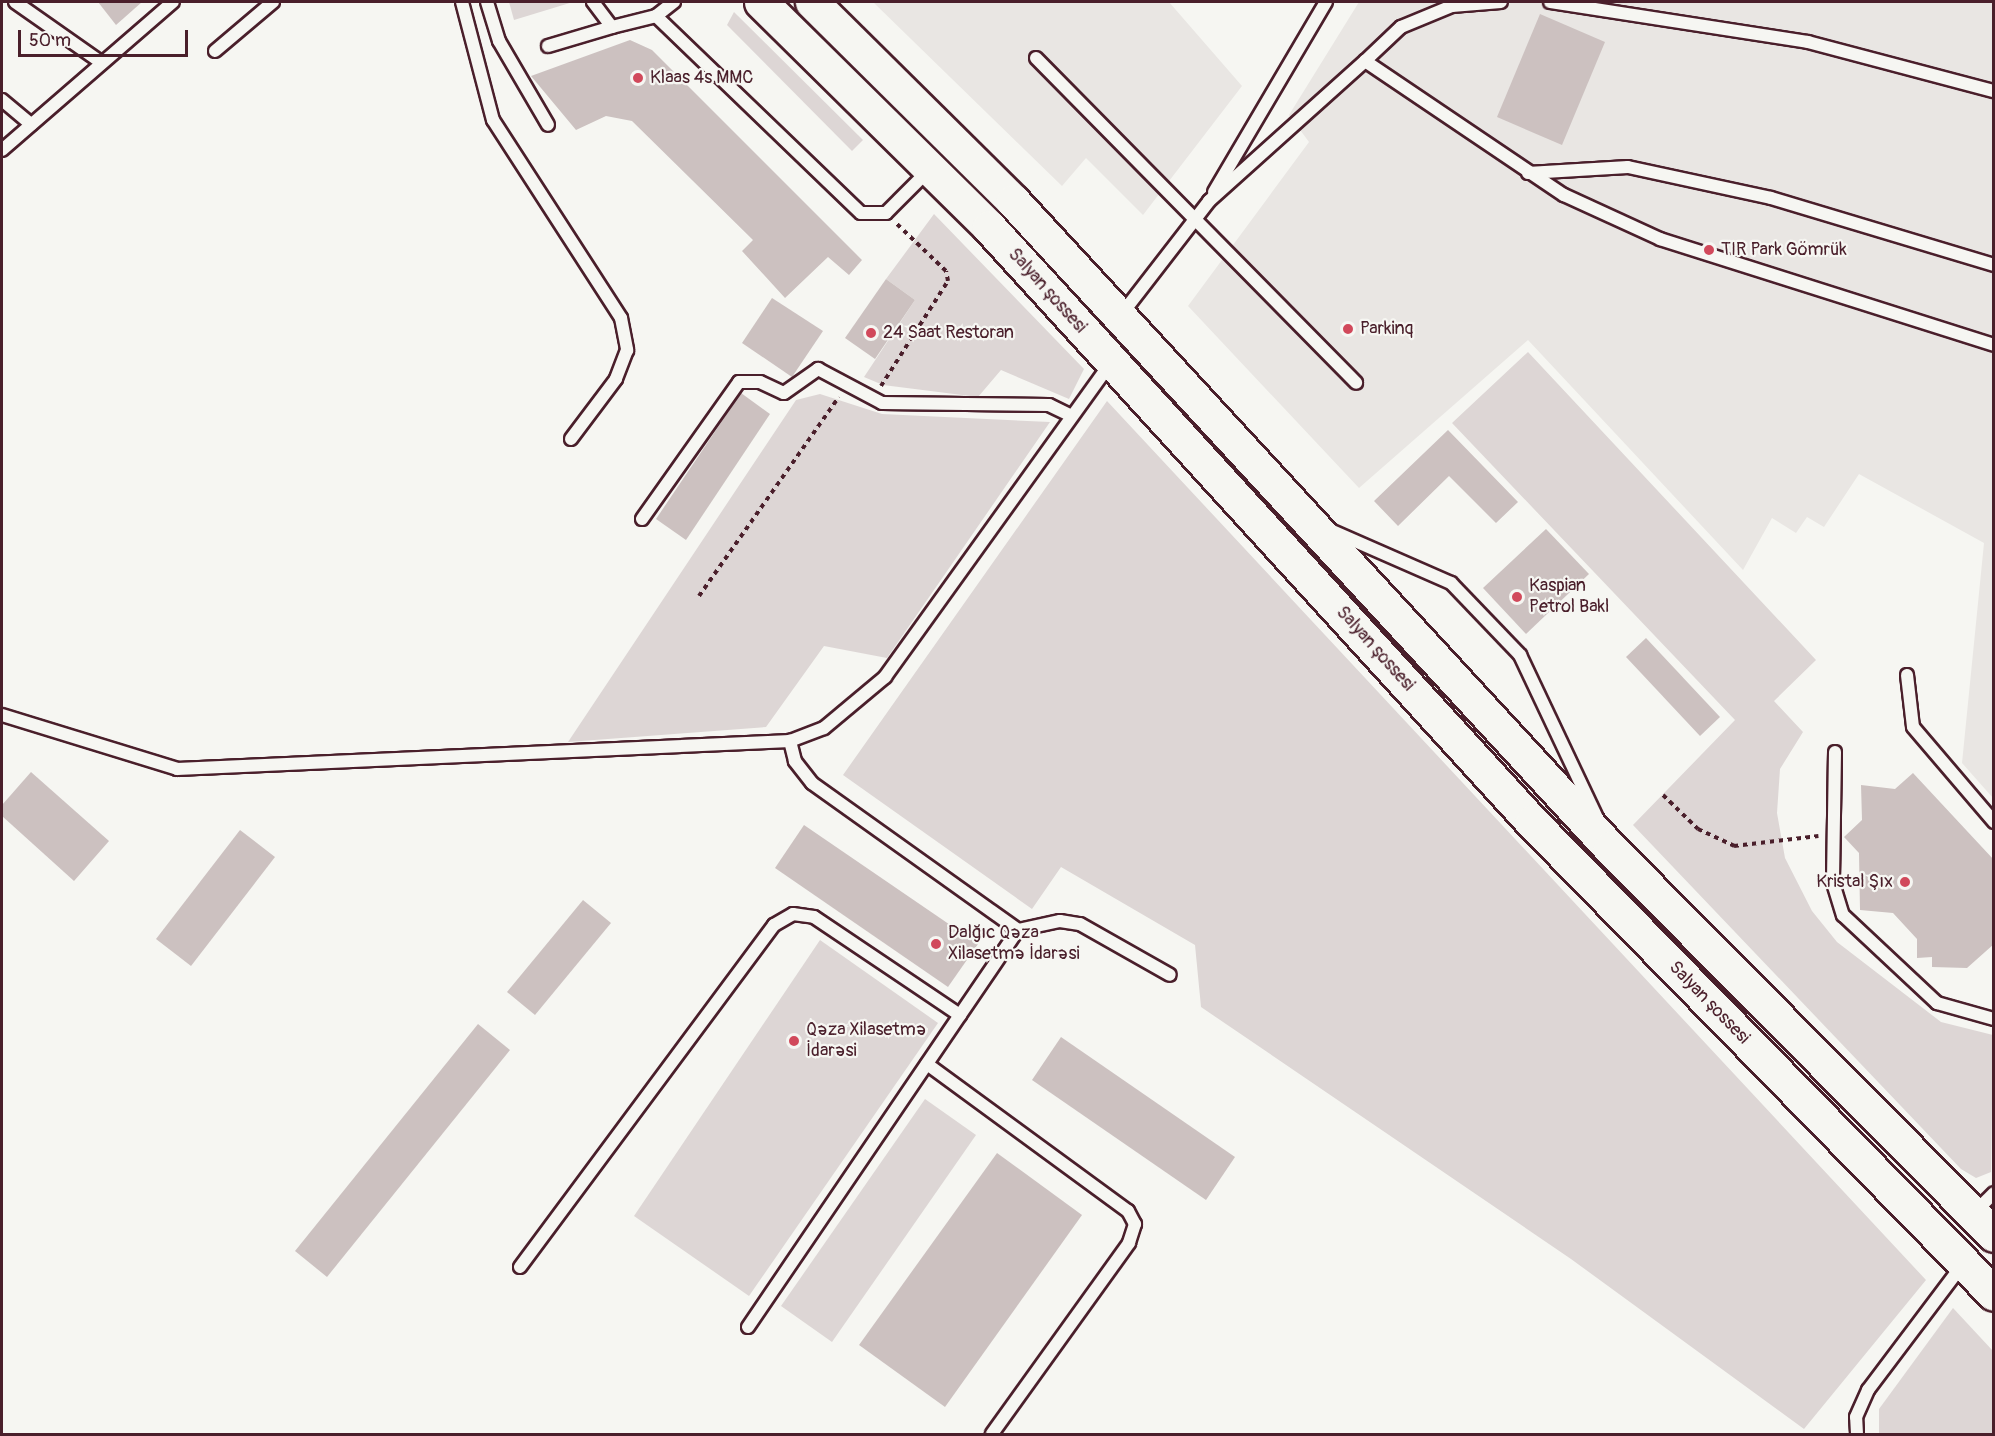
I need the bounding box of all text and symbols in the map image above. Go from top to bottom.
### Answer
scale bar [21,18,190,56]
text: 50 m [29,29,71,52]
place label: Klaas 4s MMC [650,67,753,89]
marker: Klaas 4s MMC [631,71,645,85]
place label: TIR Park Gömrük [1721,239,1847,261]
marker: TIR Park Gömrük [1702,243,1716,257]
street label: Salyan şossesi [1003,244,1091,338]
place label: Parkinq [1360,318,1413,340]
place label: 24 Saat Restoran [883,322,1014,344]
marker: Parkinq [1341,322,1355,336]
marker: 24 Saat Restoran [864,326,878,340]
place label: Kaspian Petrol Bakl [1529,576,1609,618]
marker: Kaspian Petrol Bakl [1510,590,1524,604]
street label: Salyan şossesi [1331,602,1419,696]
place label: Kristal Şıx [1816,871,1893,893]
marker: Kristal Şıx [1898,875,1912,889]
place label: Dalğıc Qəza Xilasetmə İdarəsi [948,923,1080,966]
marker: Dalğıc Qəza Xilasetmə İdarəsi [929,937,943,951]
street label: Salyan şossesi [1664,957,1754,1049]
place label: Qəza Xilasetmə İdarəsi [806,1020,926,1062]
marker: Qəza Xilasetmə İdarəsi [787,1034,801,1048]

